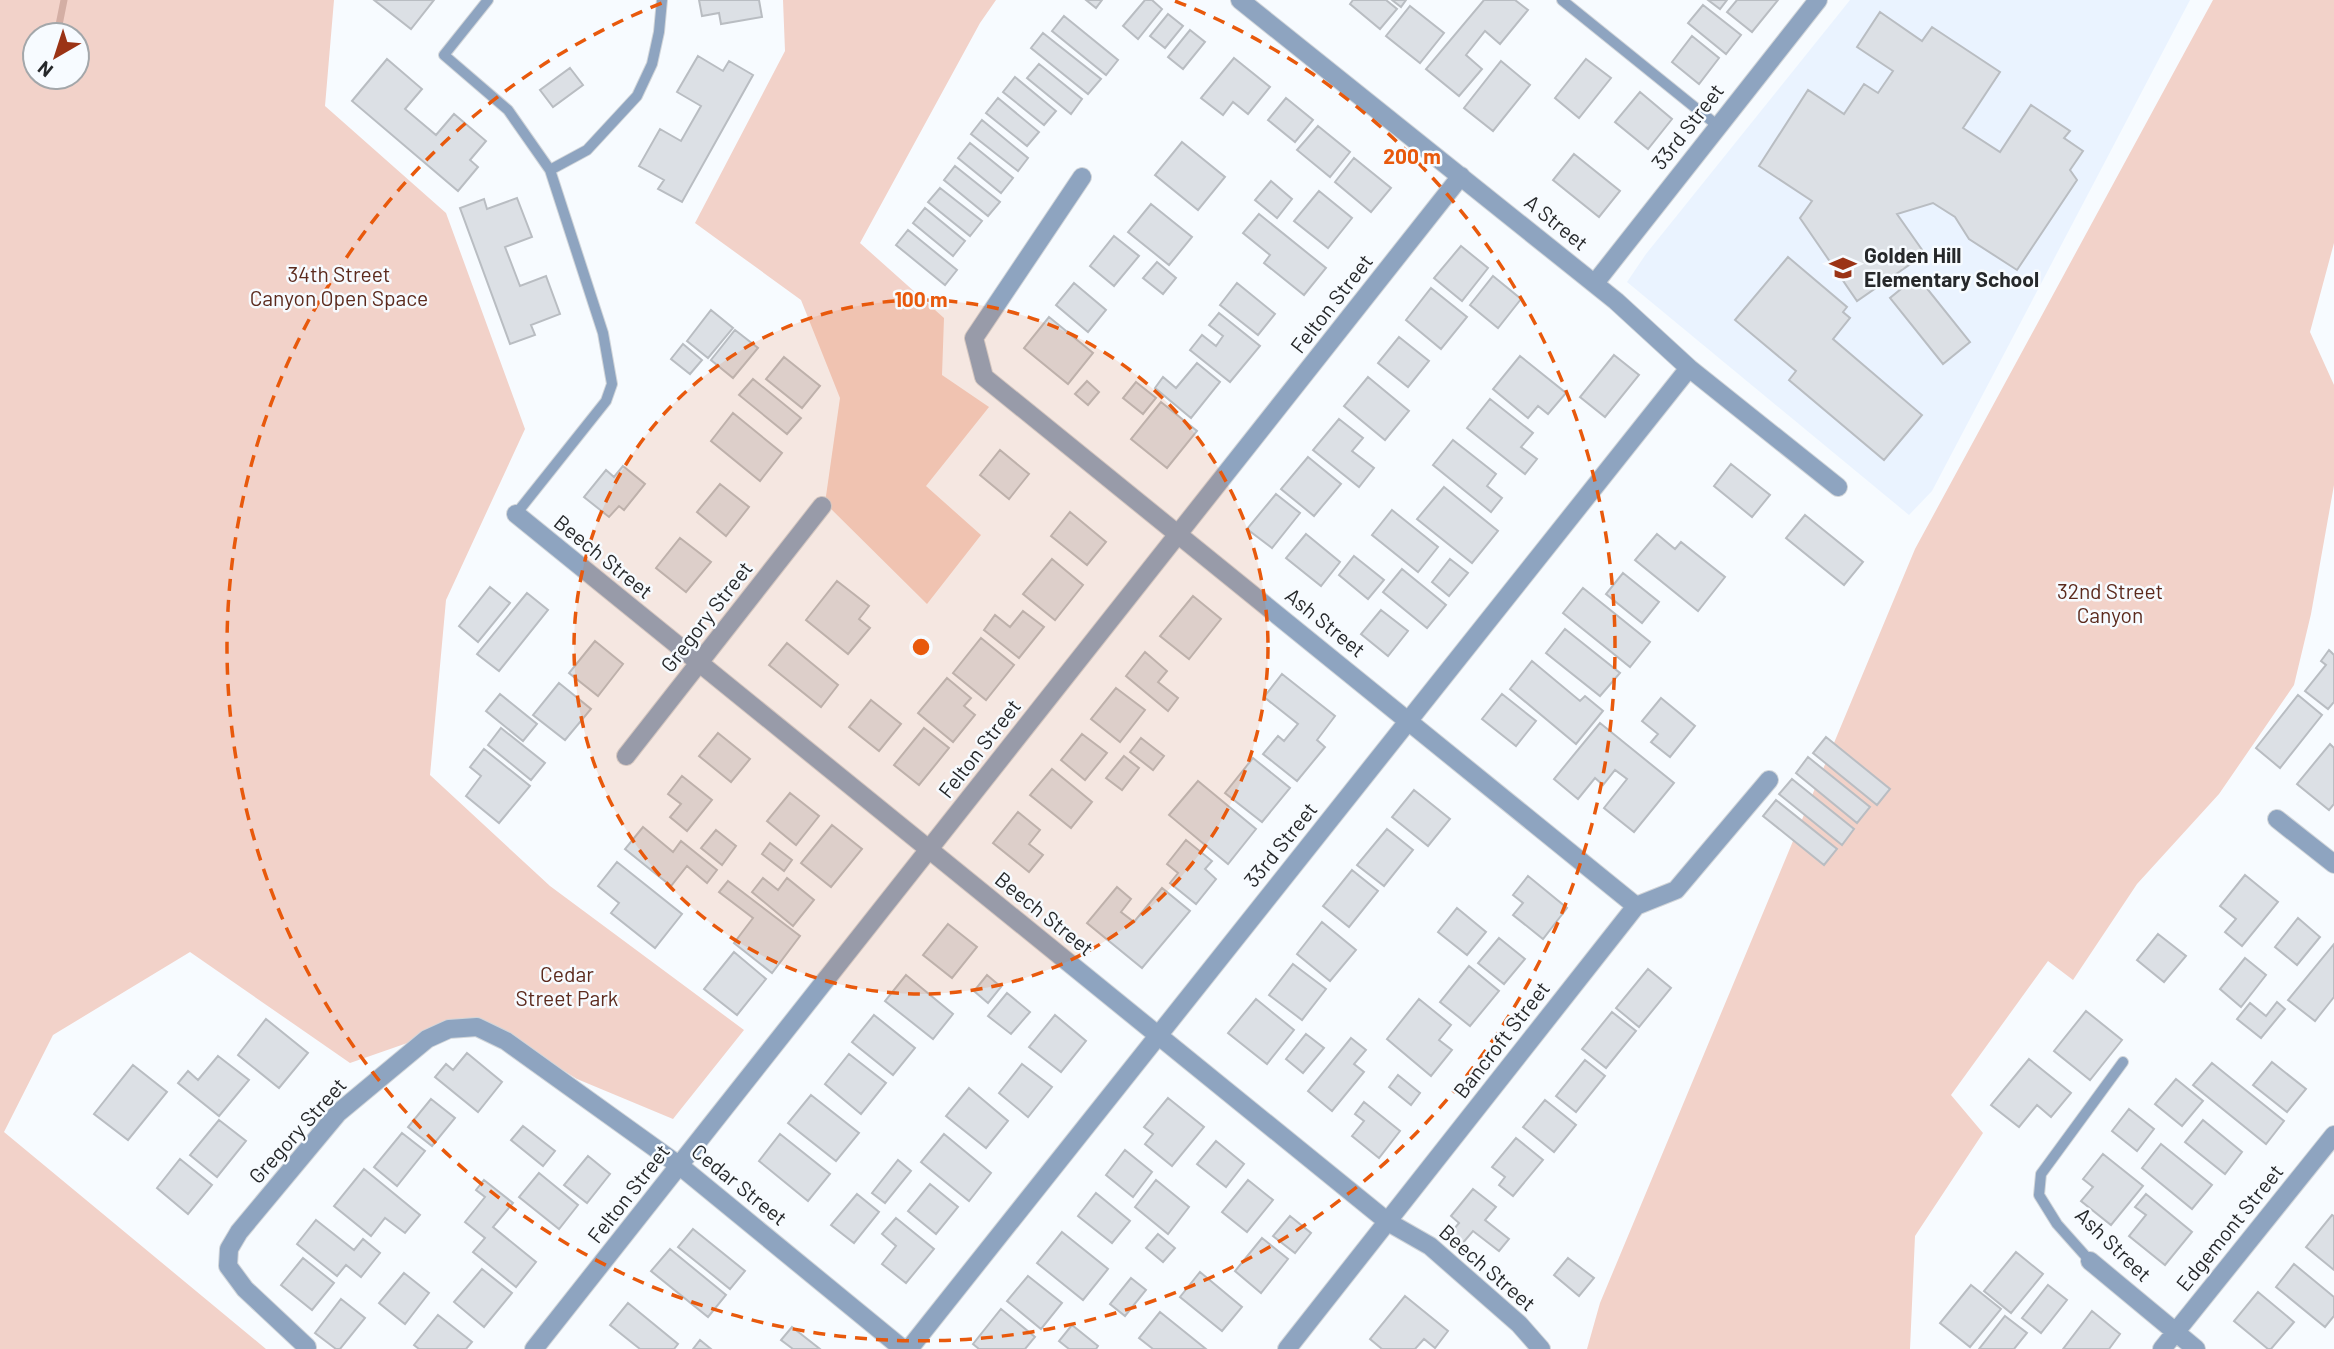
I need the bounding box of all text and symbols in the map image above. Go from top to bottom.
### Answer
north arrow [21,21,91,91]
text: N [33,57,57,83]
street label: 33rd Street [1646,78,1728,174]
text: 200 m [1383,143,1441,168]
street label: A Street [1520,189,1594,255]
place label: Golden Hill Elementary School [1864,242,2039,291]
street label: Felton Street [1284,249,1377,358]
school or university icon: Golden Hill Elementary School [1828,253,1858,283]
park label: 34th Street Canyon Open Space [250,261,428,310]
text: 100 m [894,286,948,311]
street label: Beech Street [550,509,658,603]
street label: Gregory Street [655,556,757,676]
park label: 32nd Street Canyon [2057,578,2163,627]
street label: Ash Street [1281,582,1371,662]
centre of rings [909,635,933,659]
street label: Felton Street [932,694,1025,803]
street label: 33rd Street [1238,796,1322,892]
street label: Beech Street [991,866,1099,960]
park label: Cedar Street Park [516,961,618,1010]
street label: Bancroft Street [1447,976,1554,1102]
street label: Gregory Street [243,1072,351,1188]
street label: Cedar Street [687,1138,793,1230]
street label: Felton Street [581,1139,674,1248]
street label: Edgemont Street [2170,1159,2288,1295]
street label: Ash Street [2071,1202,2157,1286]
street label: Beech Street [1435,1218,1541,1315]

